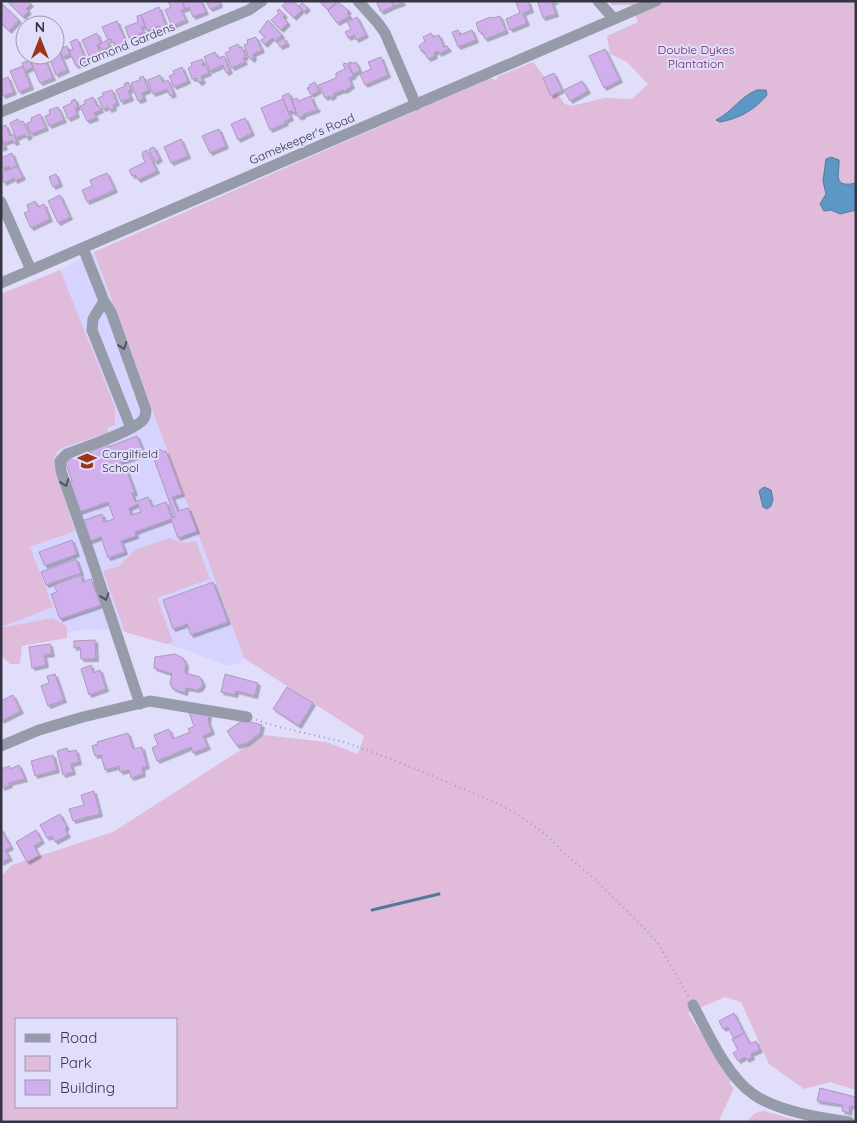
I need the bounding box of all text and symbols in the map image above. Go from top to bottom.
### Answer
north arrow [15,15,65,65]
text: N [35,18,45,36]
street label: Cramond Gardens [77,18,177,71]
park label: Double Dykes Plantation [658,42,735,71]
street label: Gamekeeper's Road [247,110,357,167]
one-way arrow [117,341,127,349]
place label: Cargilfield School [102,446,158,475]
school or university icon: Cargilfield School [76,450,98,472]
one-way arrow [59,478,69,487]
one-way arrow [99,593,109,601]
legend [15,1018,178,1108]
text: Road [60,1028,97,1047]
text: Park [60,1053,92,1072]
text: Building [60,1078,115,1097]

